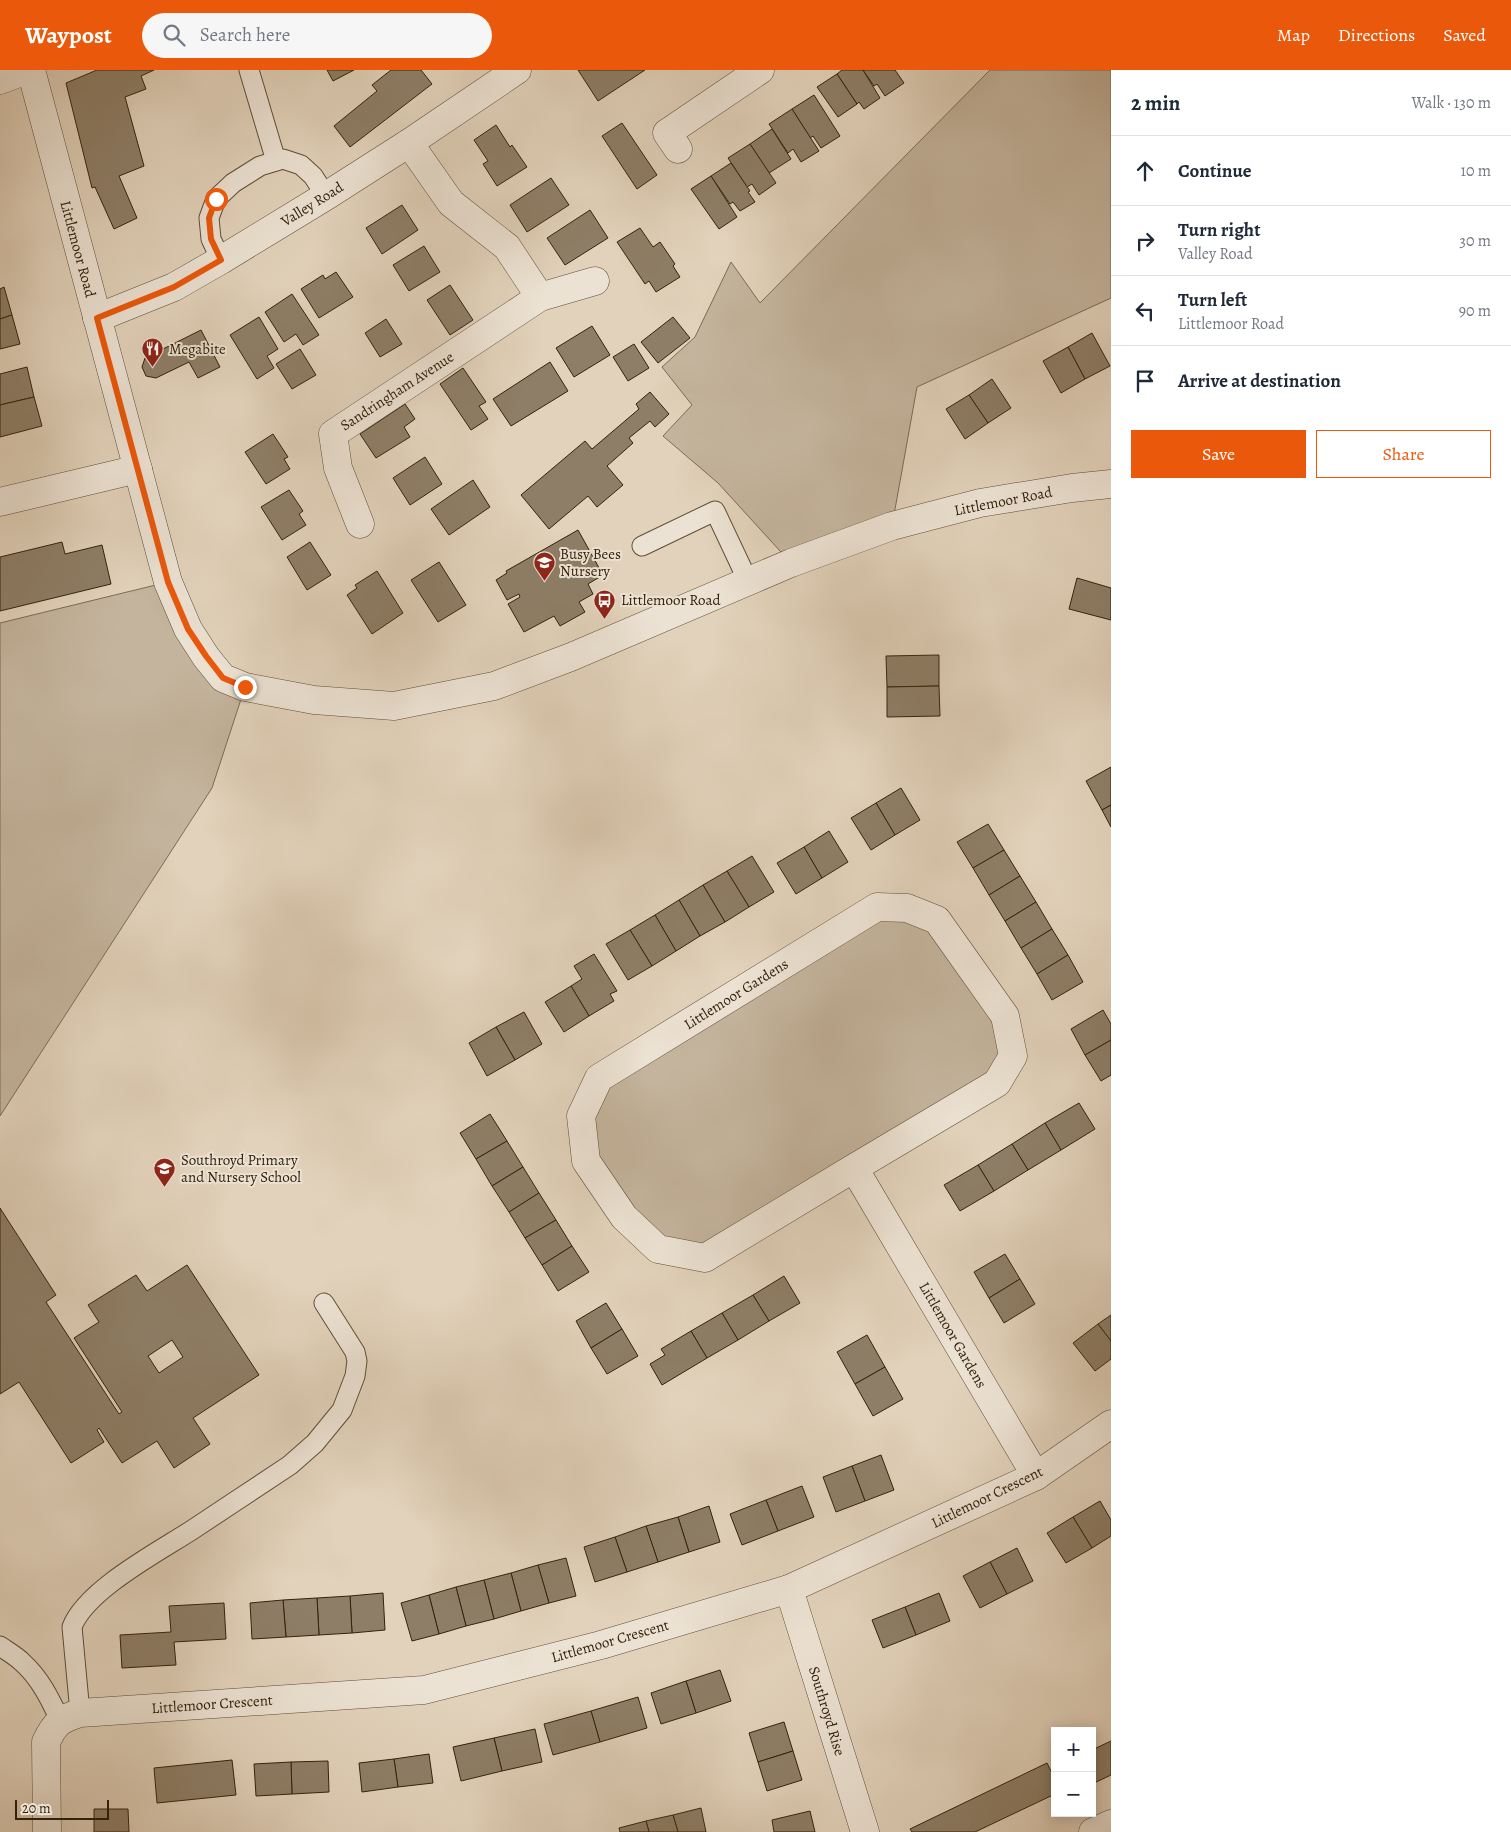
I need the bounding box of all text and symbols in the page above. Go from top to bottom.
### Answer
search box [142,13,492,58]
text: Waypost [25,19,112,51]
icon: search [160,21,188,49]
text: Search here [200,22,290,48]
text: Map [1277,23,1310,47]
text: Directions [1338,23,1415,47]
text: Saved [1443,23,1486,47]
text: 2 min [1131,89,1180,117]
text: Walk · 130 m [1411,92,1491,114]
icon: ahead [1131,157,1159,185]
text: Continue [1178,158,1252,184]
text: 10 m [1461,160,1491,182]
street label: Valley Road [276,177,348,232]
route start [205,188,228,211]
street label: Littlemoor Road [55,198,101,301]
text: Turn right [1178,217,1260,243]
icon: right [1131,227,1159,255]
text: 30 m [1459,230,1491,252]
text: Valley Road [1178,243,1253,265]
text: Turn left [1178,287,1247,313]
icon: left [1131,297,1159,325]
text: 90 m [1459,300,1491,322]
text: Littlemoor Road [1178,313,1284,335]
restaurant icon: Megabite [141,337,165,368]
place label: Megabite [169,339,226,359]
street label: Sandringham Avenue [336,347,458,435]
icon: arrive [1131,367,1159,395]
text: Arrive at destination [1178,368,1341,394]
button: Save [1131,430,1306,478]
button: Share [1316,430,1491,478]
street label: Littlemoor Road [952,482,1055,520]
place label: Busy Bees Nursery [560,544,621,581]
school or university icon: Busy Bees Nursery [532,551,556,582]
bus stop icon: Littlemoor Road [593,588,617,619]
place label: Littlemoor Road [621,590,721,610]
route end [234,676,257,699]
street label: Littlemoor Gardens [680,954,792,1034]
place label: Southroyd Primary and Nursery School [181,1150,301,1187]
school or university icon: Southroyd Primary and Nursery School [153,1157,177,1188]
street label: Littlemoor Gardens [914,1278,992,1392]
street label: Littlemoor Crescent [928,1461,1046,1533]
street label: Littlemoor Crescent [549,1615,671,1667]
street label: Southroyd Rise [804,1664,850,1758]
street label: Littlemoor Crescent [151,1690,273,1718]
map controls [1051,1727,1096,1817]
button: + [1051,1727,1096,1772]
button: − [1051,1772,1096,1817]
scale bar [15,1797,109,1820]
text: 20 m [22,1799,51,1818]

